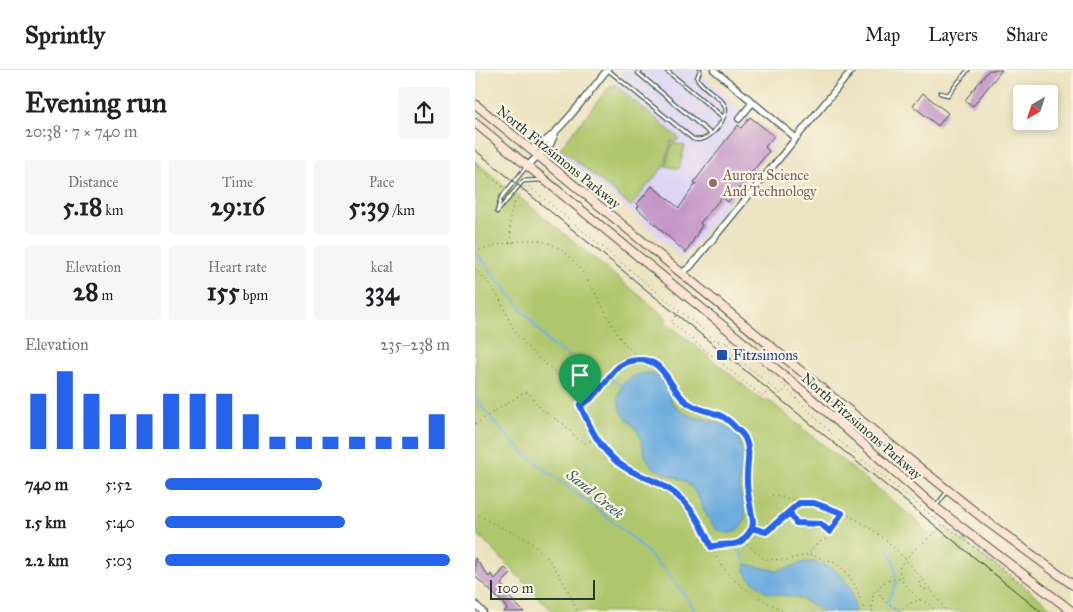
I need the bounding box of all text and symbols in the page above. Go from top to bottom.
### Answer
text: Sprintly [25,20,105,50]
text: Map [865,24,900,46]
text: Layers [928,24,978,46]
text: Share [1006,24,1048,46]
text: Evening run [25,85,167,120]
north arrow [1013,85,1057,130]
map controls [1013,85,1058,130]
button: share [398,87,450,139]
street label: North Fitzsimons Parkway [493,102,624,213]
text: 20:38 · 7 × 740 m [25,122,138,141]
place label: Aurora Science And Technology [722,167,817,200]
text: Distance [68,174,118,191]
text: Time [222,174,253,191]
text: Pace [369,174,395,191]
marker: Aurora Science And Technology [707,177,719,189]
text: 5.18 [63,191,102,222]
text: 29:16 [210,191,265,222]
text: 5:39 [349,191,390,222]
text: km [102,202,123,219]
text: /km [390,202,415,219]
text: Elevation [65,259,121,276]
text: Heart rate [208,259,267,276]
text: kcal [371,259,393,276]
text: 28 [73,276,99,307]
text: 155 [207,276,240,307]
text: 334 [365,276,399,307]
text: m [99,287,113,304]
text: bpm [240,287,268,304]
text: Elevation [25,335,89,354]
text: 235–238 m [380,335,450,354]
place label: Fitzsimons [733,347,798,364]
marker: Fitzsimons [715,348,729,362]
pin [559,354,601,405]
icon: arrive [566,361,594,389]
street label: North Fitzsimons Parkway [798,369,926,484]
water label: Sand Creek [562,465,627,523]
text: 740 m [25,475,68,494]
text: 5:52 [105,475,132,494]
text: 1.5 km [25,513,66,532]
text: 5:40 [105,513,135,532]
text: 2.2 km [25,551,69,570]
text: 5:03 [105,551,132,570]
scale bar [490,577,595,600]
text: 100 m [497,580,534,597]

